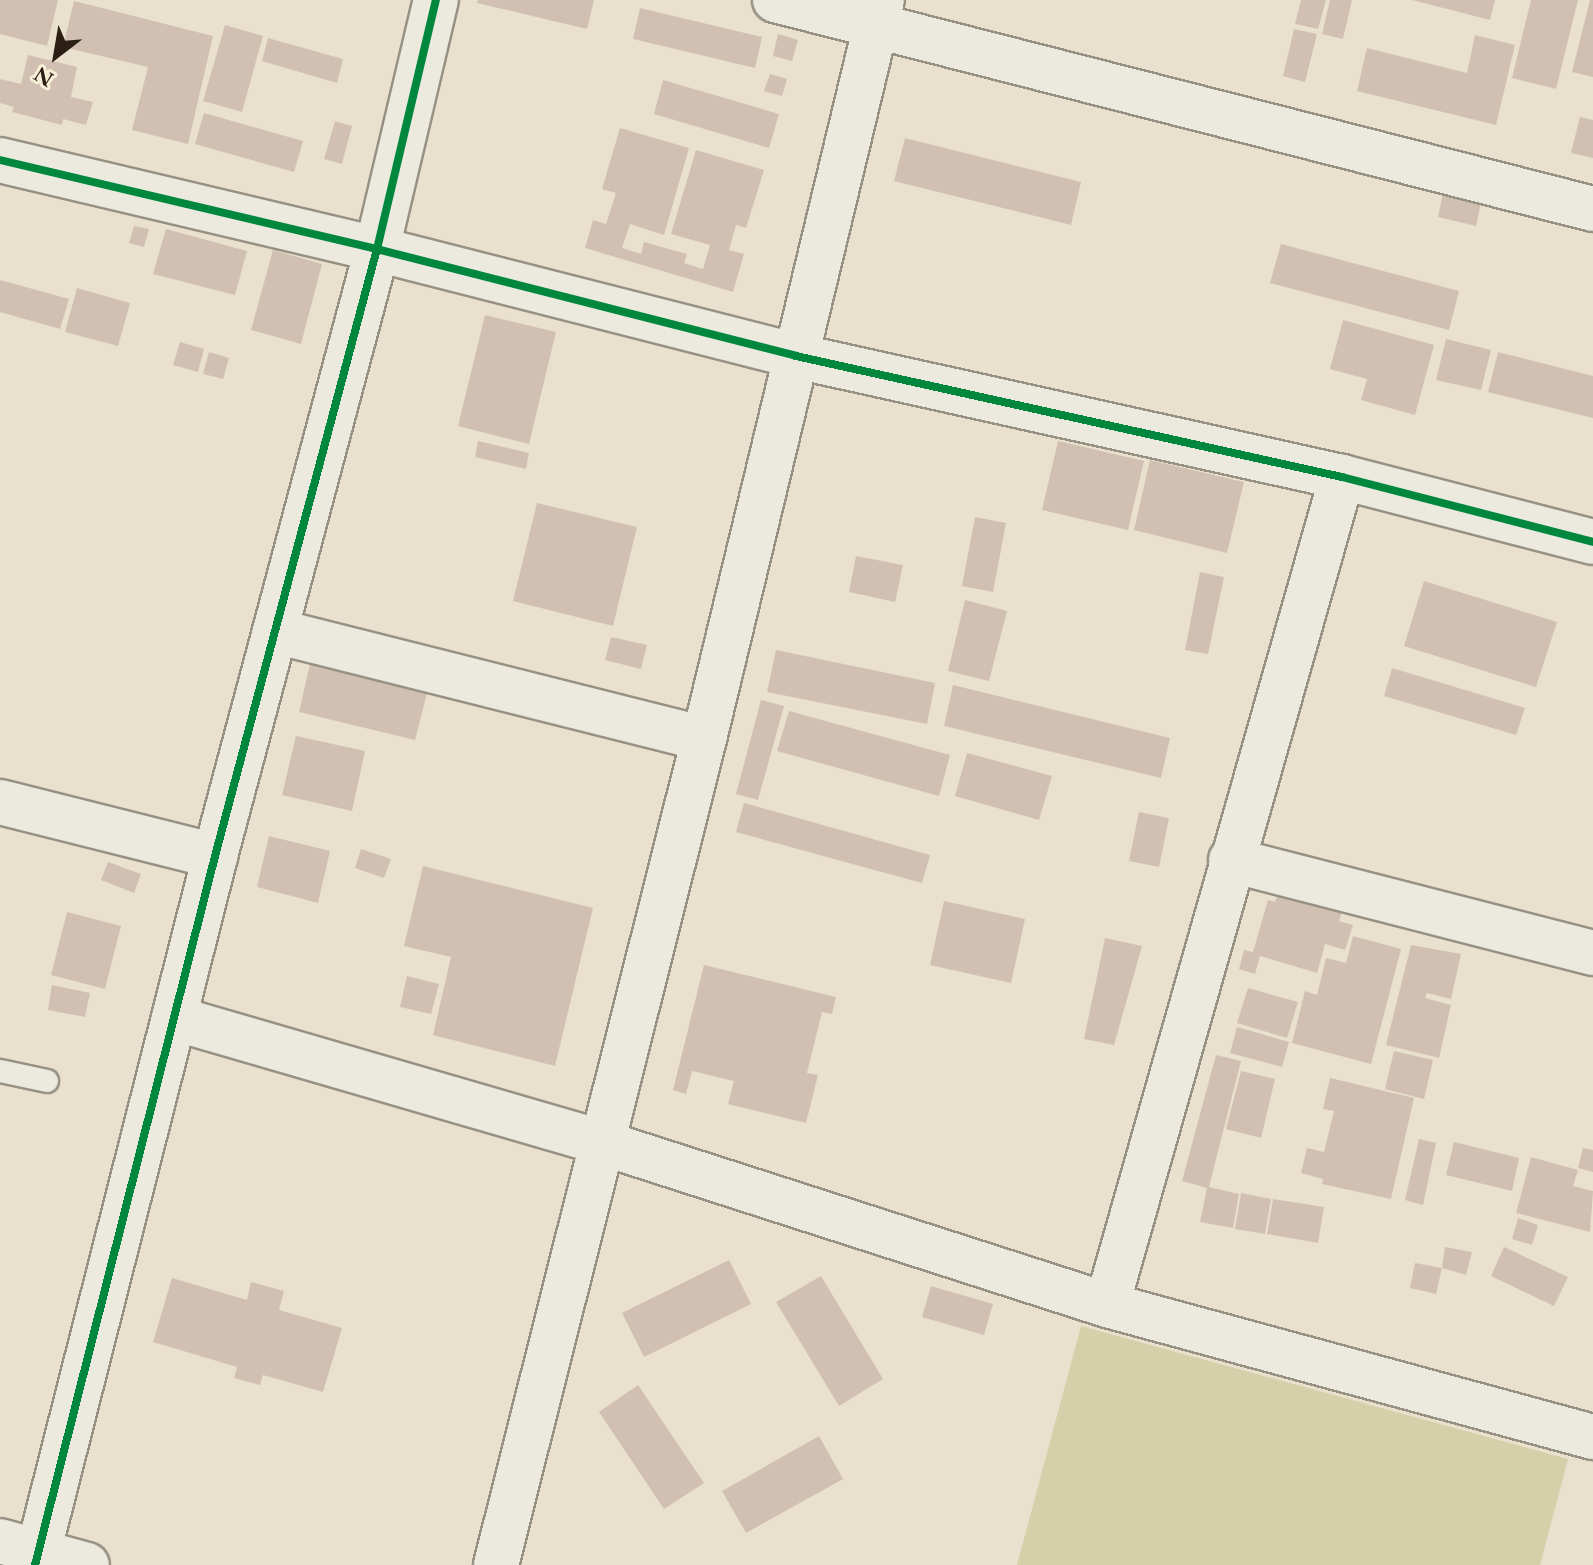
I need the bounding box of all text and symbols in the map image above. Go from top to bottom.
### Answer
north arrow [16,16,96,96]
text: N [28,60,58,94]

